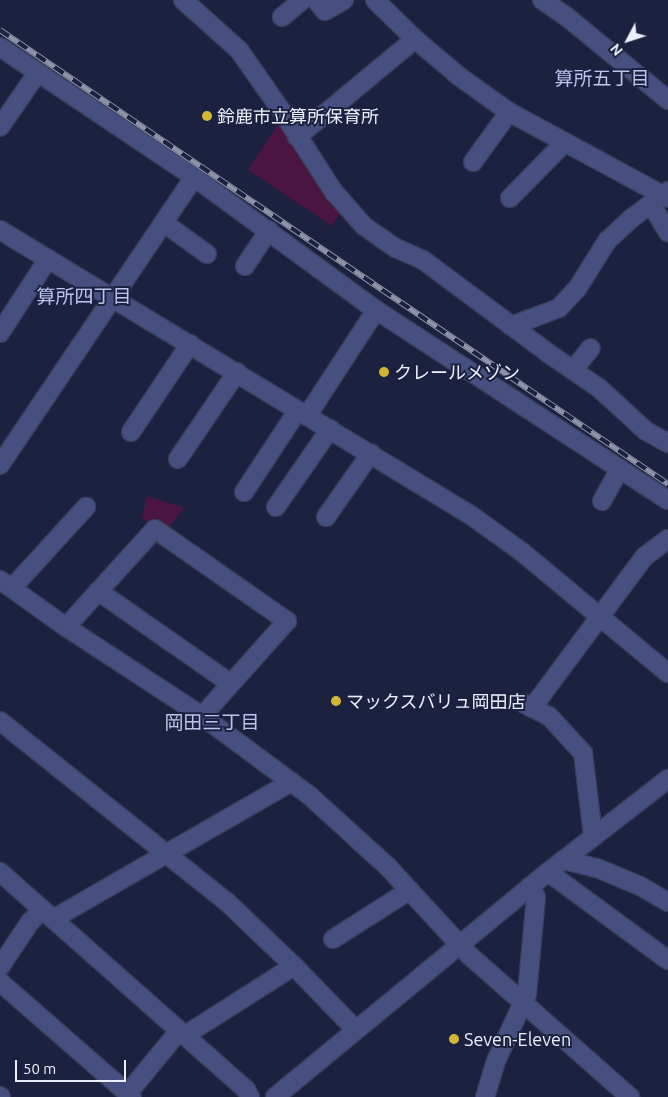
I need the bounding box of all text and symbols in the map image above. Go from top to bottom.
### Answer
north arrow [603,15,653,65]
text: N [607,41,626,59]
district label: 算所五丁目 [555,68,649,90]
place label: 鈴鹿市立算所保育所 [217,105,379,127]
marker: 鈴鹿市立算所保育所 [201,110,213,122]
district label: 算所四丁目 [37,286,131,308]
place label: クレールメゾン [394,361,520,383]
marker: クレールメゾン [378,366,390,378]
place label: マックスバリュ岡田店 [346,690,526,712]
marker: マックスバリュ岡田店 [330,695,342,707]
district label: 岡田三丁目 [165,712,259,734]
place label: Seven-Eleven [464,1028,571,1050]
marker: Seven-Eleven [448,1033,460,1045]
scale bar [18,1050,129,1082]
text: 50 m [23,1060,56,1077]

